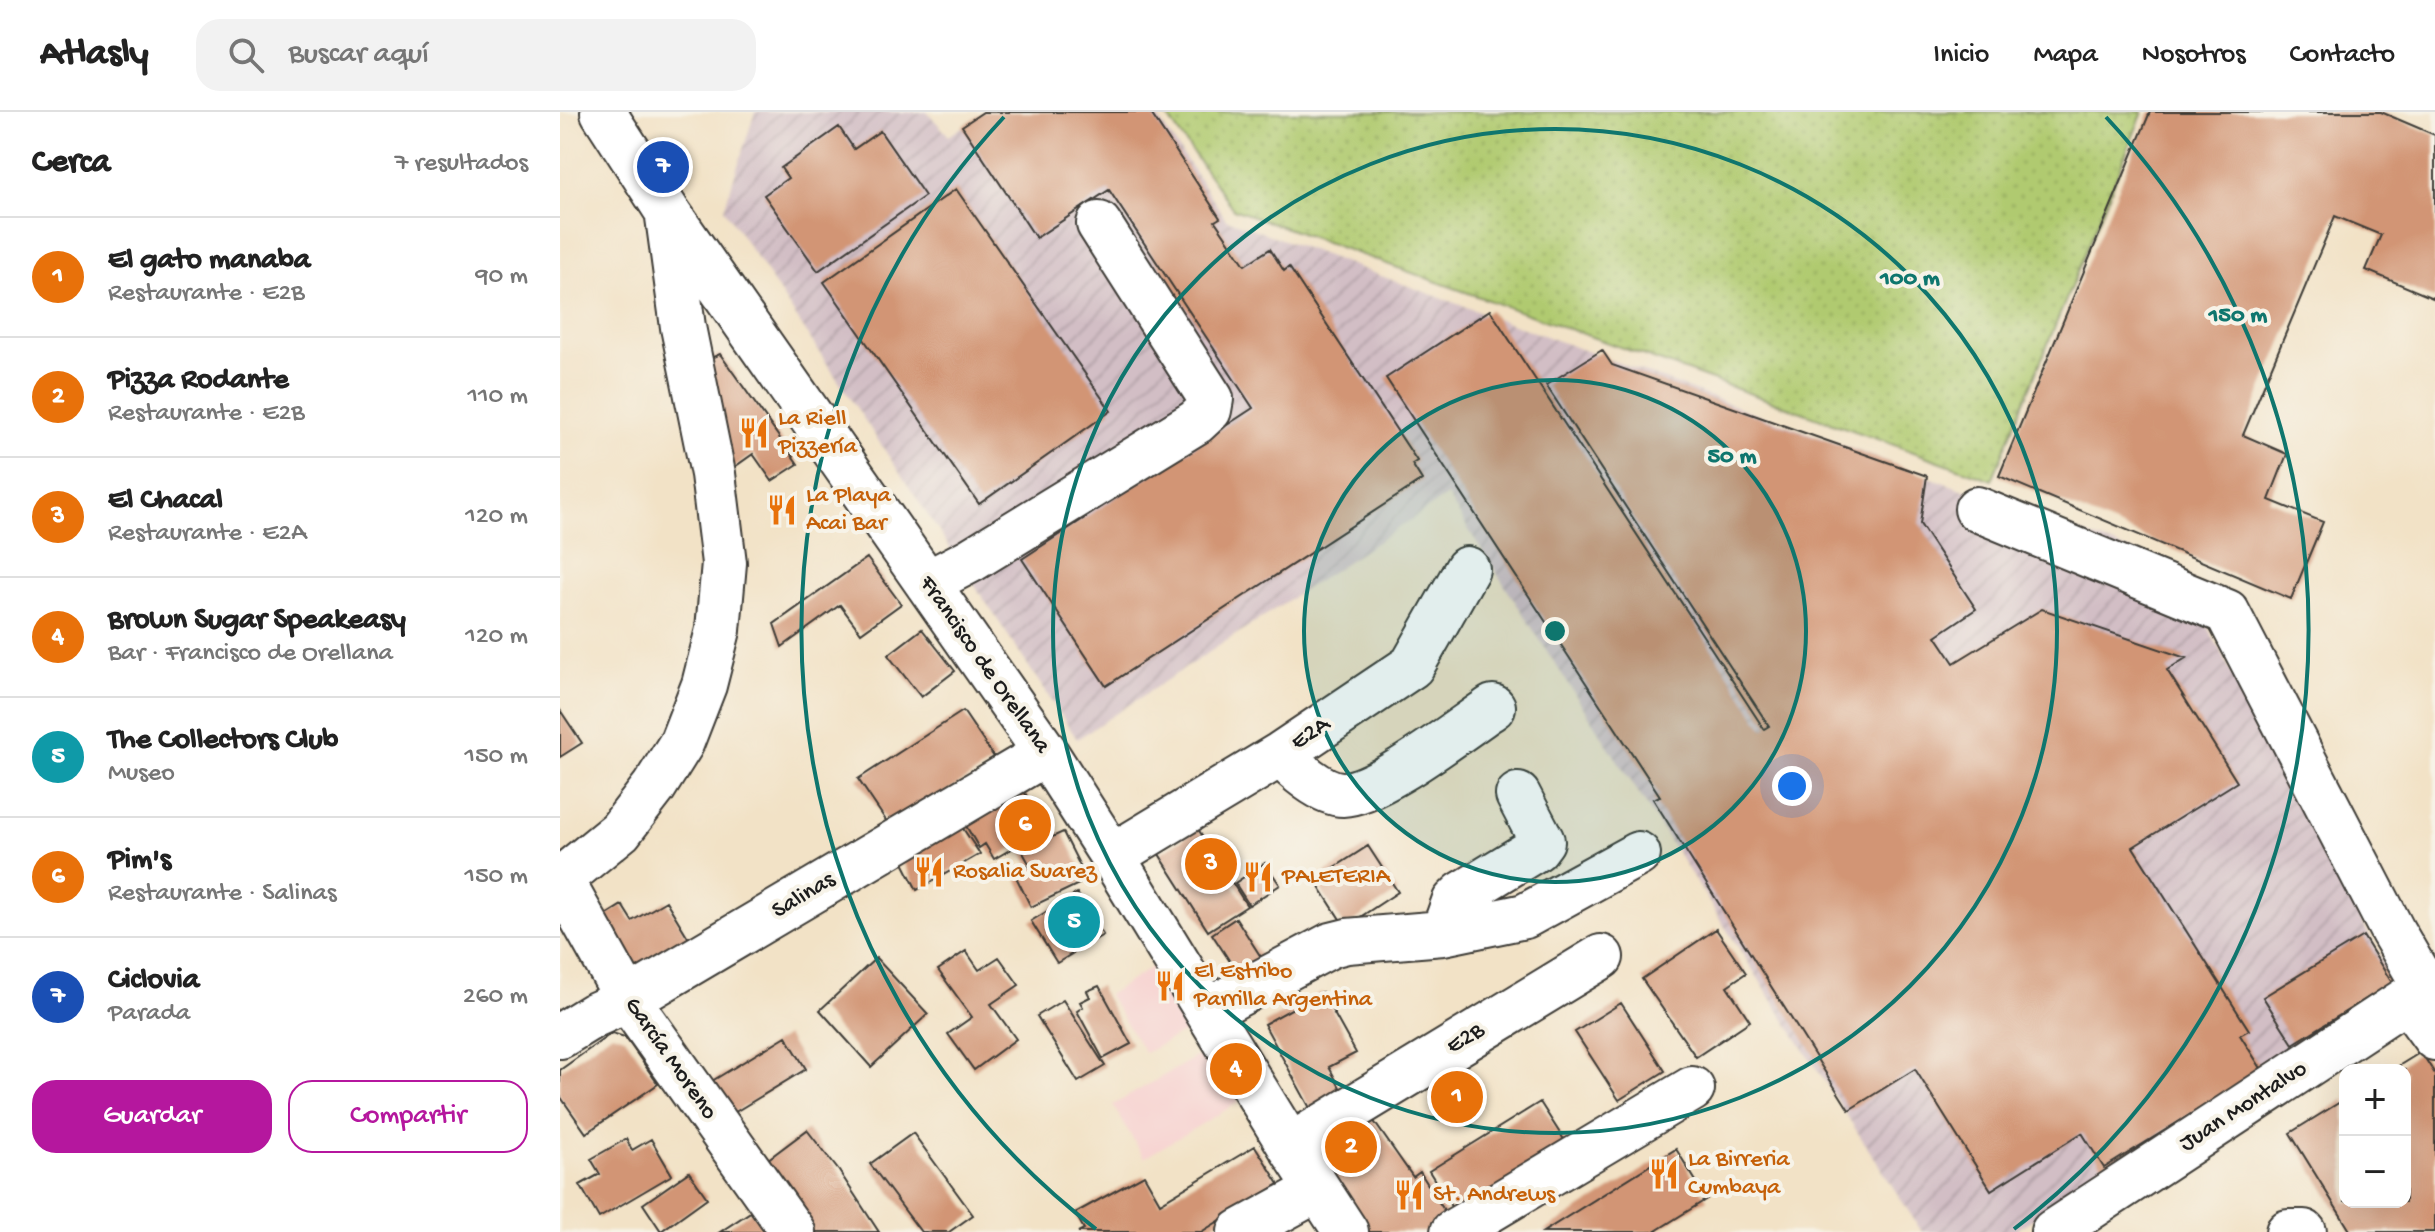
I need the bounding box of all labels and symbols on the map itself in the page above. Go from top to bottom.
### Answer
pin: 7 [637,137,689,197]
text: 100 m [1879,265,1940,294]
text: 150 m [2208,302,2267,331]
place label: La Riell Pizzería [777,405,858,462]
restaurant icon: La Riell Pizzería [737,416,771,450]
text: 50 m [1708,443,1756,472]
place label: La Playa Acai Bar [806,482,891,539]
restaurant icon: La Playa Acai Bar [765,493,799,527]
street label: Francisco de Orellana [911,570,1057,760]
centre of rings [1541,617,1569,645]
street label: E2A [1286,710,1338,757]
your location [1772,766,1812,806]
pin: 6 [999,795,1051,855]
pin: 3 [1185,834,1237,894]
restaurant icon: Rosalia Suarez [912,855,946,889]
place label: Rosalia Suarez [953,858,1098,887]
restaurant icon: PALETERIA [1241,860,1275,894]
place label: PALETERIA [1281,863,1392,892]
street label: Salinas [767,865,842,926]
pin: 5 [1048,892,1100,952]
place label: El Estribo Parrilla Argentina [1193,958,1373,1015]
restaurant icon: El Estribo Parrilla Argentina [1153,969,1187,1003]
street label: García Moreno [617,992,723,1126]
street label: E2B [1442,1016,1491,1061]
pin: 4 [1210,1039,1262,1099]
street label: Juan Montalvo [2175,1055,2313,1159]
pin: 1 [1431,1067,1483,1127]
pin: 2 [1325,1117,1377,1177]
place label: La Birreria Cumbaya [1688,1146,1790,1203]
restaurant icon: La Birreria Cumbaya [1647,1157,1681,1191]
restaurant icon: St. Andrews [1392,1178,1426,1212]
place label: St. Andrews [1433,1181,1556,1210]

